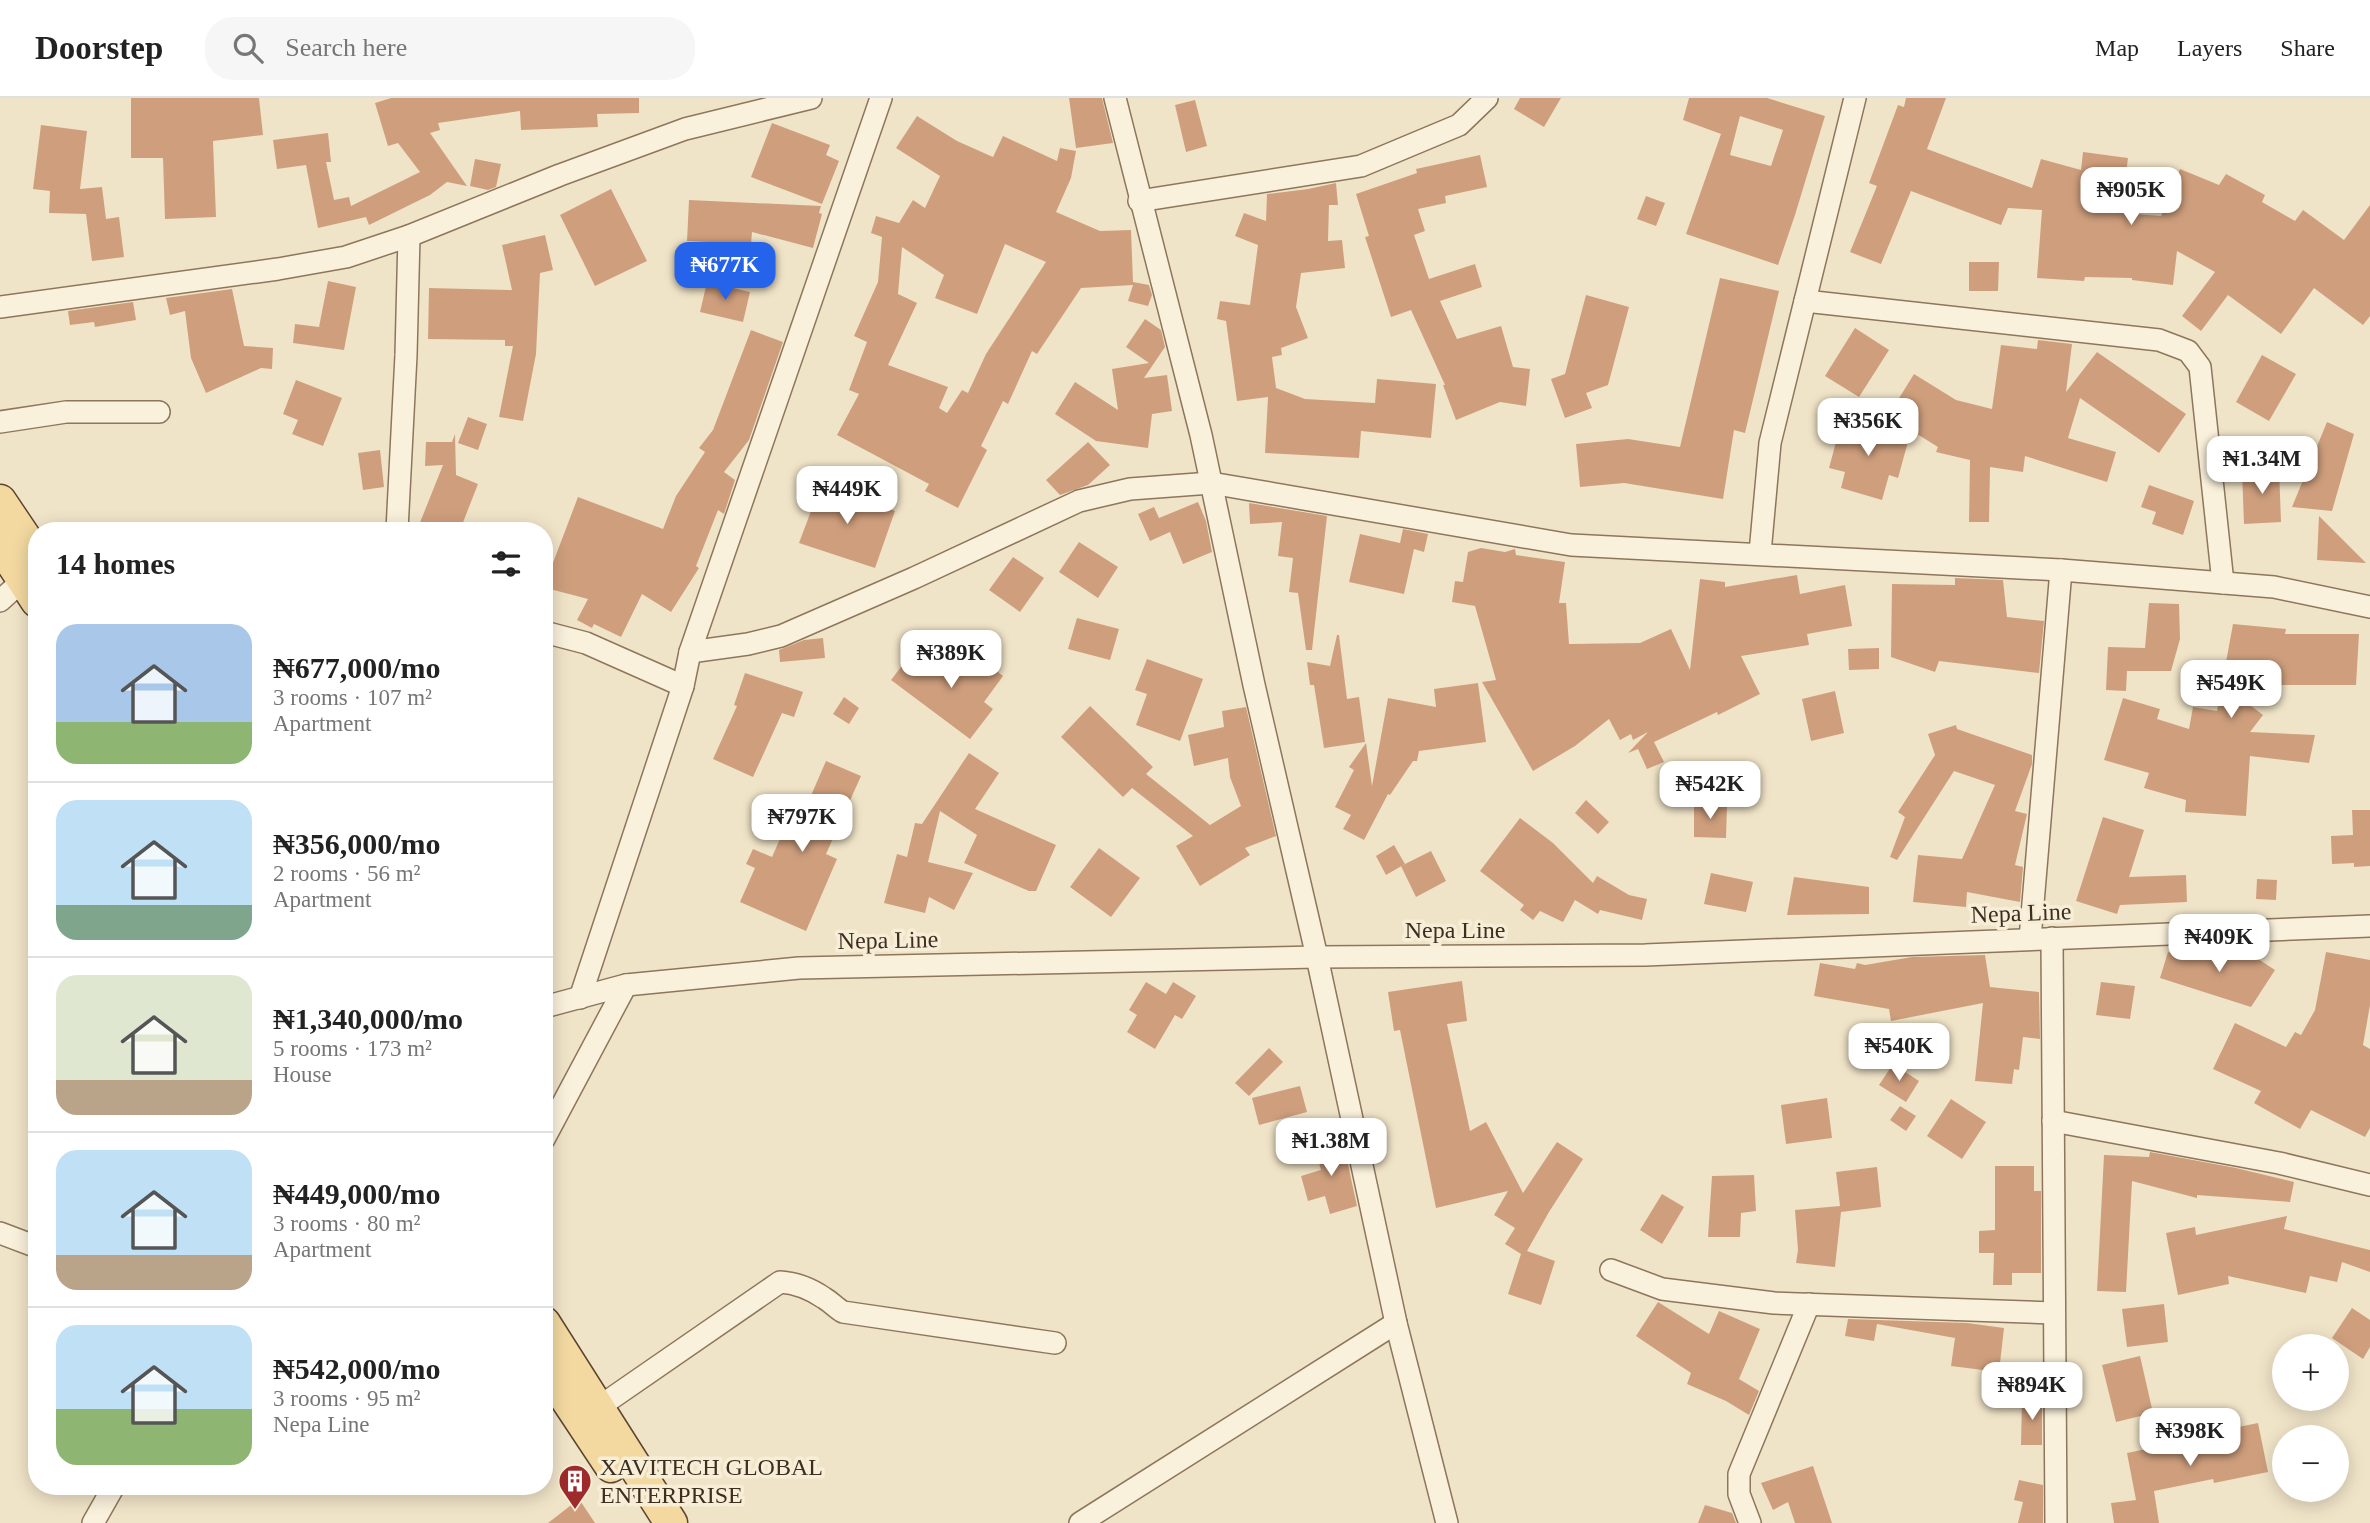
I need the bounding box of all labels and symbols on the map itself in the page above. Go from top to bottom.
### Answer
pin: ₦905K [2082,167,2180,227]
pin: ₦677K [676,242,774,302]
pin: ₦356K [1819,398,1917,458]
pin: ₦1.34M [2205,436,2319,496]
pin: ₦449K [798,466,896,526]
pin: ₦389K [902,630,1000,690]
pin: ₦549K [2182,660,2280,720]
pin: ₦542K [1661,762,1759,821]
pin: ₦797K [753,794,851,854]
street label: Nepa Line [1970,898,2072,928]
pin: ₦409K [2170,914,2268,974]
street label: Nepa Line [1405,917,1505,943]
street label: Nepa Line [837,926,939,954]
pin: ₦540K [1850,1024,1948,1083]
pin: ₦1.38M [1274,1118,1388,1178]
pin: ₦894K [1983,1362,2081,1422]
pin: ₦398K [2141,1408,2239,1468]
place label: XAVITECH GLOBAL ENTERPRISE [600,1454,823,1508]
building icon: XAVITECH GLOBAL ENTERPRISE [556,1462,594,1511]

